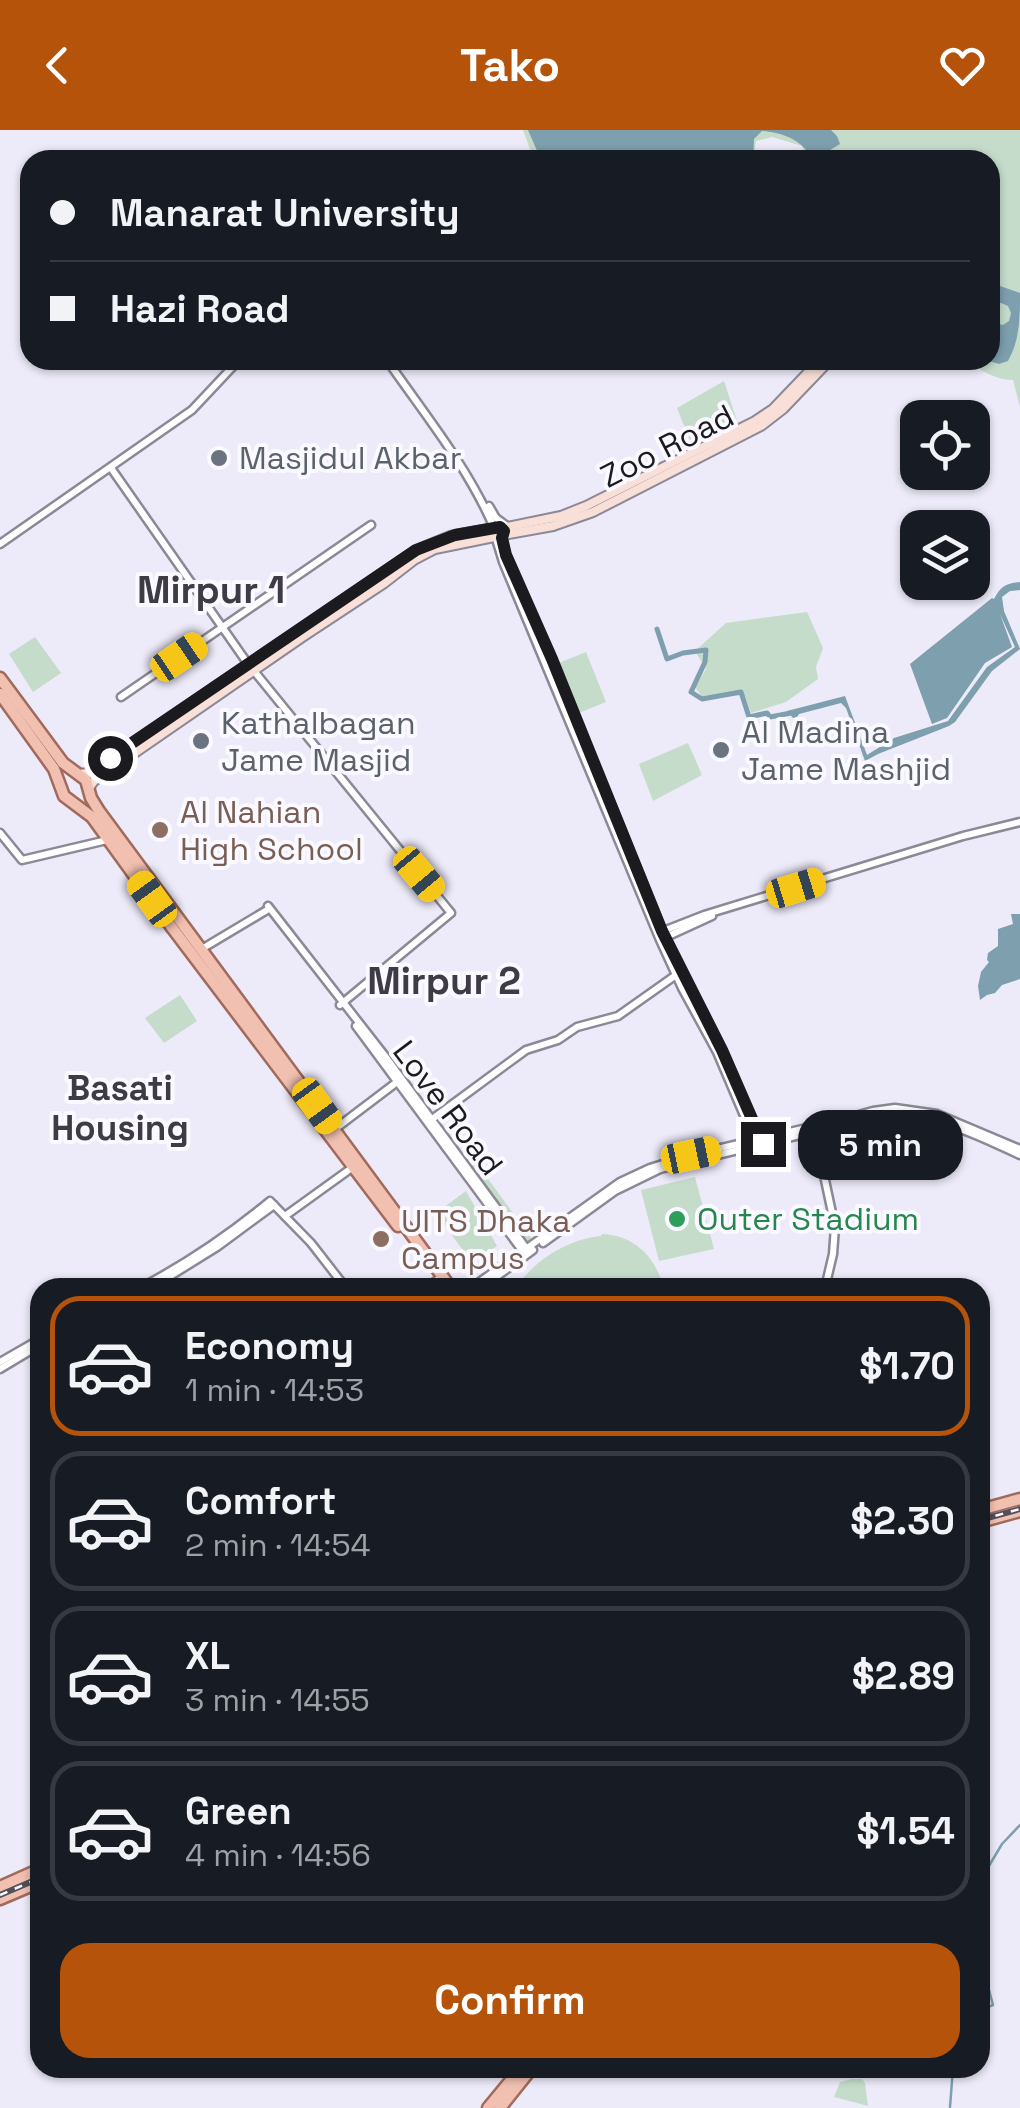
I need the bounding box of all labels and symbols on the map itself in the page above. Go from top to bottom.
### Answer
street label: Zoo Road [594,395,740,497]
place label: Masjidul Akbar [239,438,462,478]
marker: Masjidul Akbar [208,447,230,469]
district label: Mirpur 1 [137,566,285,614]
car [146,628,212,686]
place label: Kathalbagan Jame Masjid [221,703,416,780]
place label: Al Madina Jame Mashjid [741,712,951,789]
marker: Kathalbagan Jame Masjid [190,730,212,752]
route start [88,736,133,781]
marker: Al Madina Jame Mashjid [710,739,732,761]
place label: Al Nahian High School [180,792,363,869]
marker: Al Nahian High School [149,819,171,841]
car [388,841,450,907]
car [763,865,829,911]
car [122,866,182,932]
district label: Mirpur 2 [367,957,521,1005]
street label: Love Road [384,1033,512,1183]
district label: Basati Housing [51,1066,189,1150]
car [287,1073,347,1139]
callout: 5 min [798,1109,963,1179]
route end [741,1122,786,1167]
car [659,1134,723,1176]
place label: Outer Stadium [697,1199,919,1239]
place label: UITS Dhaka Campus [401,1201,571,1278]
marker: Outer Stadium [666,1208,688,1230]
marker: UITS Dhaka Campus [370,1228,392,1250]

